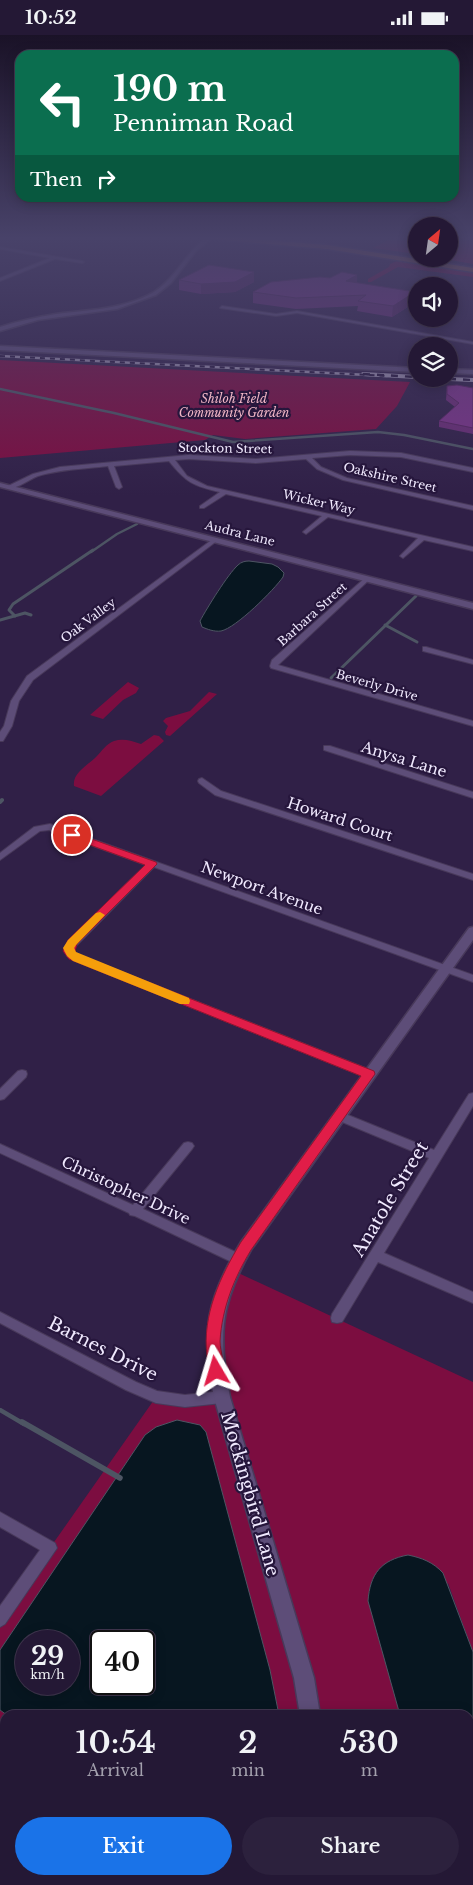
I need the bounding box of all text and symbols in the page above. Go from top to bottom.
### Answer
text: 10:52 [25,6,77,29]
text: 190 m [113,67,226,110]
icon: left [30,70,95,135]
text: Penniman Road [113,110,294,137]
icon: right [92,165,120,193]
text: Then [30,168,82,191]
north arrow [408,217,458,267]
map controls [408,217,458,387]
button: sound [408,277,458,327]
button: layers [408,337,458,387]
park label: Shiloh Field Community Garden [179,391,290,420]
street label: Stockton Street [178,440,273,456]
street label: Oakshire Street [342,459,438,495]
street label: Wicker Way [280,486,357,518]
street label: Audra Lane [203,517,277,549]
street label: Barbara Street [274,579,350,649]
street label: Oak Valley [57,594,119,646]
street label: Beverly Drive [334,666,420,704]
street label: Anysa Lane [358,737,449,781]
street label: Howard Court [285,793,396,845]
pin [51,814,93,856]
icon: arrive [58,821,86,849]
street label: Newport Avenue [199,857,325,919]
street label: Anatole Street [346,1137,433,1261]
street label: Christopher Drive [59,1152,193,1228]
street label: Barnes Drive [45,1312,161,1386]
position arrow [189,1344,241,1396]
street label: Mockingbird Lane [216,1409,284,1579]
speed limit sign: 40 [90,1630,155,1695]
text: 29 [31,1641,64,1672]
text: km/h [30,1667,65,1682]
text: 10:54 [75,1724,156,1761]
text: 2 [238,1724,258,1761]
text: 530 [340,1724,399,1761]
text: Arrival [87,1760,144,1780]
text: min [231,1760,265,1780]
text: m [361,1760,378,1780]
button: Exit [15,1817,232,1875]
button: Share [242,1817,459,1875]

